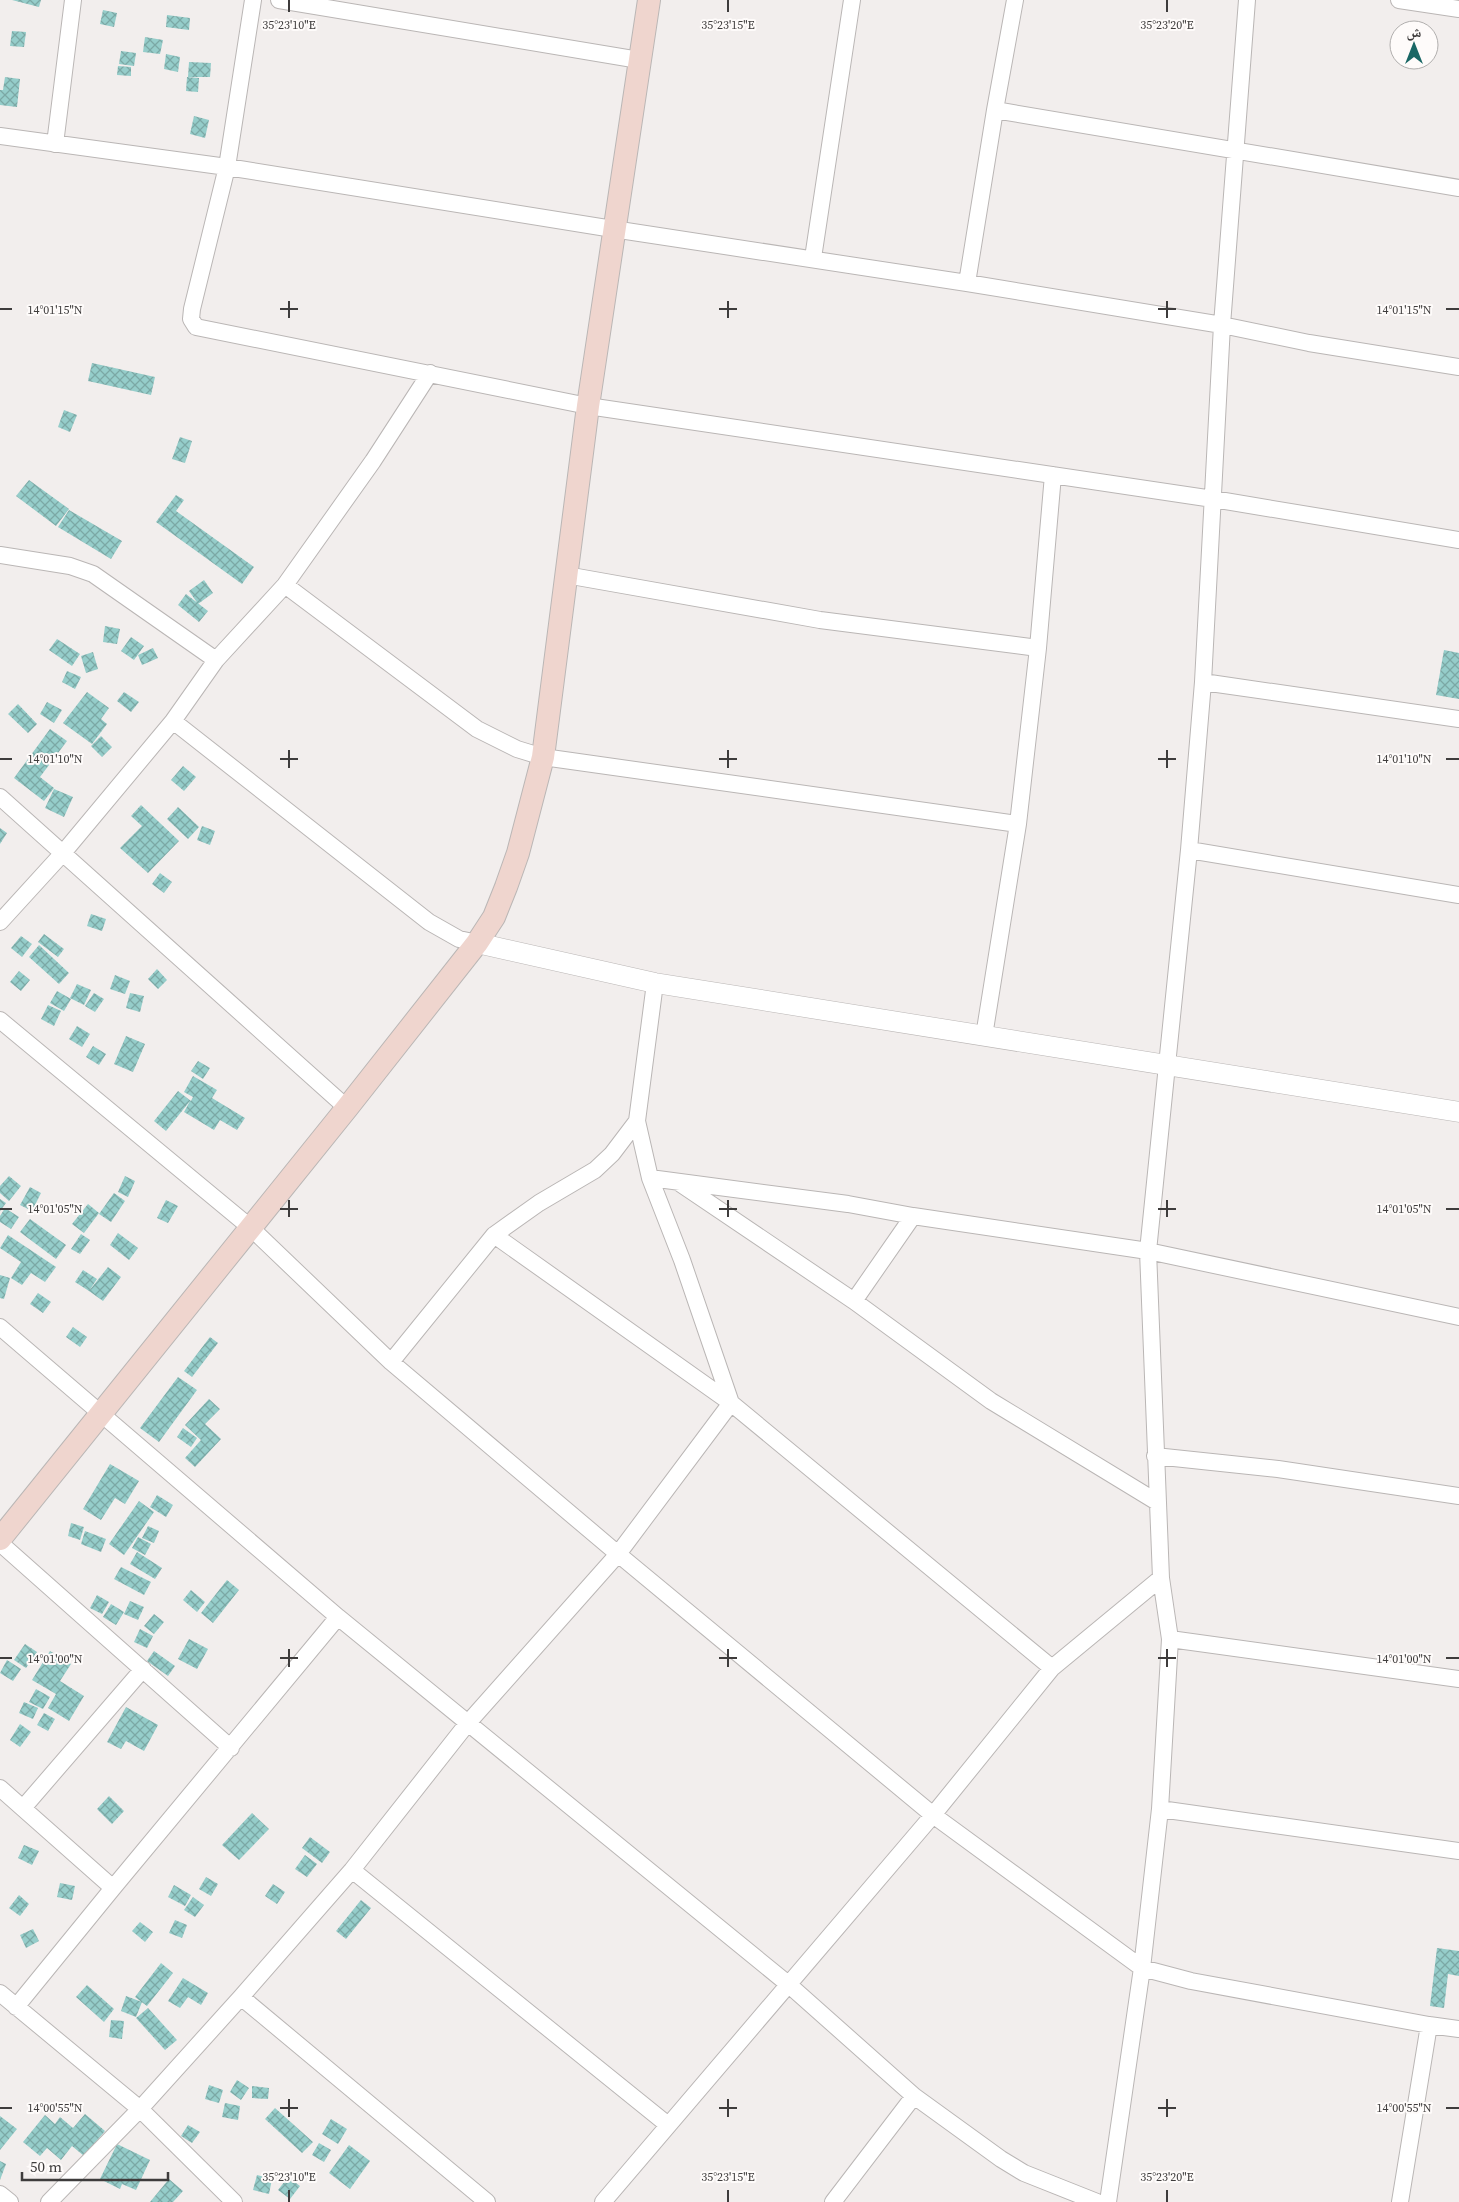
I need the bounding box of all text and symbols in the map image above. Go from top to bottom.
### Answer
text: 35°23'10"E [262,17,316,33]
text: 35°23'15"E [701,17,755,33]
text: 35°23'20"E [1140,17,1194,33]
north arrow [1389,20,1439,70]
text: ش [1407,22,1422,42]
text: 14°01'15"N [27,302,83,318]
text: 14°01'15"N [1376,302,1432,318]
text: 14°01'10"N [27,751,83,767]
text: 14°01'10"N [1376,751,1432,767]
text: 14°01'05"N [27,1201,83,1217]
text: 14°01'05"N [1376,1201,1432,1217]
text: 14°01'00"N [27,1651,83,1667]
text: 14°01'00"N [1376,1651,1432,1667]
text: 14°00'55"N [27,2100,83,2116]
text: 14°00'55"N [1376,2100,1432,2116]
scale bar [22,2150,169,2182]
text: 50 m [30,2156,62,2177]
text: 35°23'10"E [262,2169,316,2185]
text: 35°23'15"E [701,2169,755,2185]
text: 35°23'20"E [1140,2169,1194,2185]

